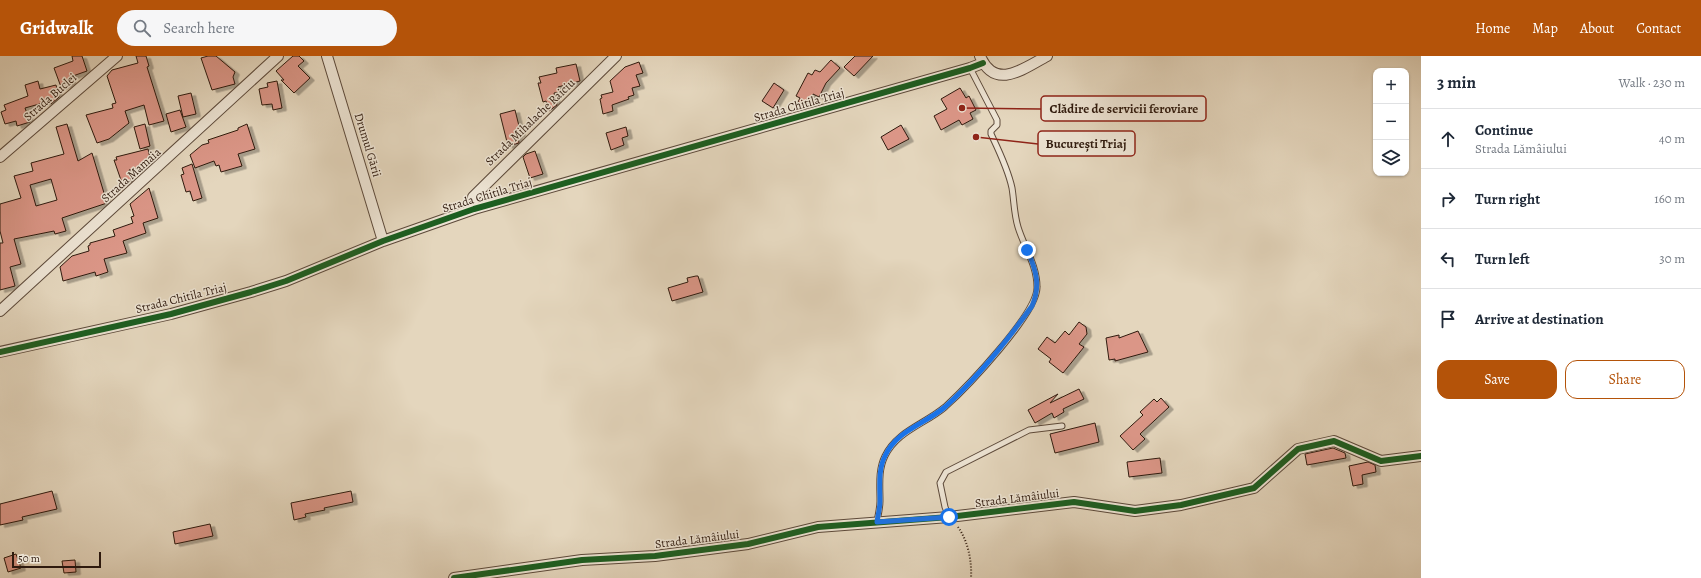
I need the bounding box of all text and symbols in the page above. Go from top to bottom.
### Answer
search box [117,10,397,46]
text: Gridwalk [20,15,93,41]
icon: search [131,17,153,39]
text: Search here [163,18,235,38]
text: Home [1475,19,1510,38]
text: Map [1532,19,1558,38]
text: About [1580,19,1614,38]
text: Contact [1636,19,1681,38]
map controls [1373,68,1409,176]
button: + [1373,68,1409,104]
street label: Strada Buclei [20,70,80,124]
text: 3 min [1437,71,1476,94]
text: Walk · 230 m [1619,74,1685,91]
street label: Strada Mihalache Raiciu [482,75,579,169]
street label: Strada Chitila Triaj [752,84,846,126]
callout: Clădire de servicii feroviare [1041,96,1206,121]
text: Clădire de servicii feroviare [1050,100,1198,117]
button: − [1373,104,1409,140]
street label: Drumul Gării [351,111,385,179]
text: Continue [1475,120,1533,140]
icon: ahead [1437,128,1459,150]
text: 40 m [1659,130,1685,147]
callout: București Triaj [1038,131,1135,156]
text: București Triaj [1045,135,1127,152]
button: layers [1373,140,1409,176]
text: Strada Lămâiului [1475,140,1567,157]
street label: Strada Mamaia [98,144,165,206]
street label: Strada Chitila Triaj [440,174,534,216]
icon: right [1437,188,1459,210]
text: Turn right [1475,189,1540,209]
text: 160 m [1654,190,1685,207]
route end [1018,241,1036,259]
icon: left [1437,248,1459,270]
text: Turn left [1475,249,1530,269]
text: 30 m [1659,250,1685,267]
street label: Strada Chitila Triaj [134,279,228,317]
icon: arrive [1437,308,1459,330]
text: Arrive at destination [1475,309,1604,329]
button: Save [1437,360,1557,399]
button: Share [1565,360,1685,399]
street label: Strada Lămâiului [974,485,1060,511]
route start [940,508,958,526]
street label: Strada Lămâiului [654,526,740,552]
scale bar [12,550,101,569]
text: 50 m [18,551,40,566]

